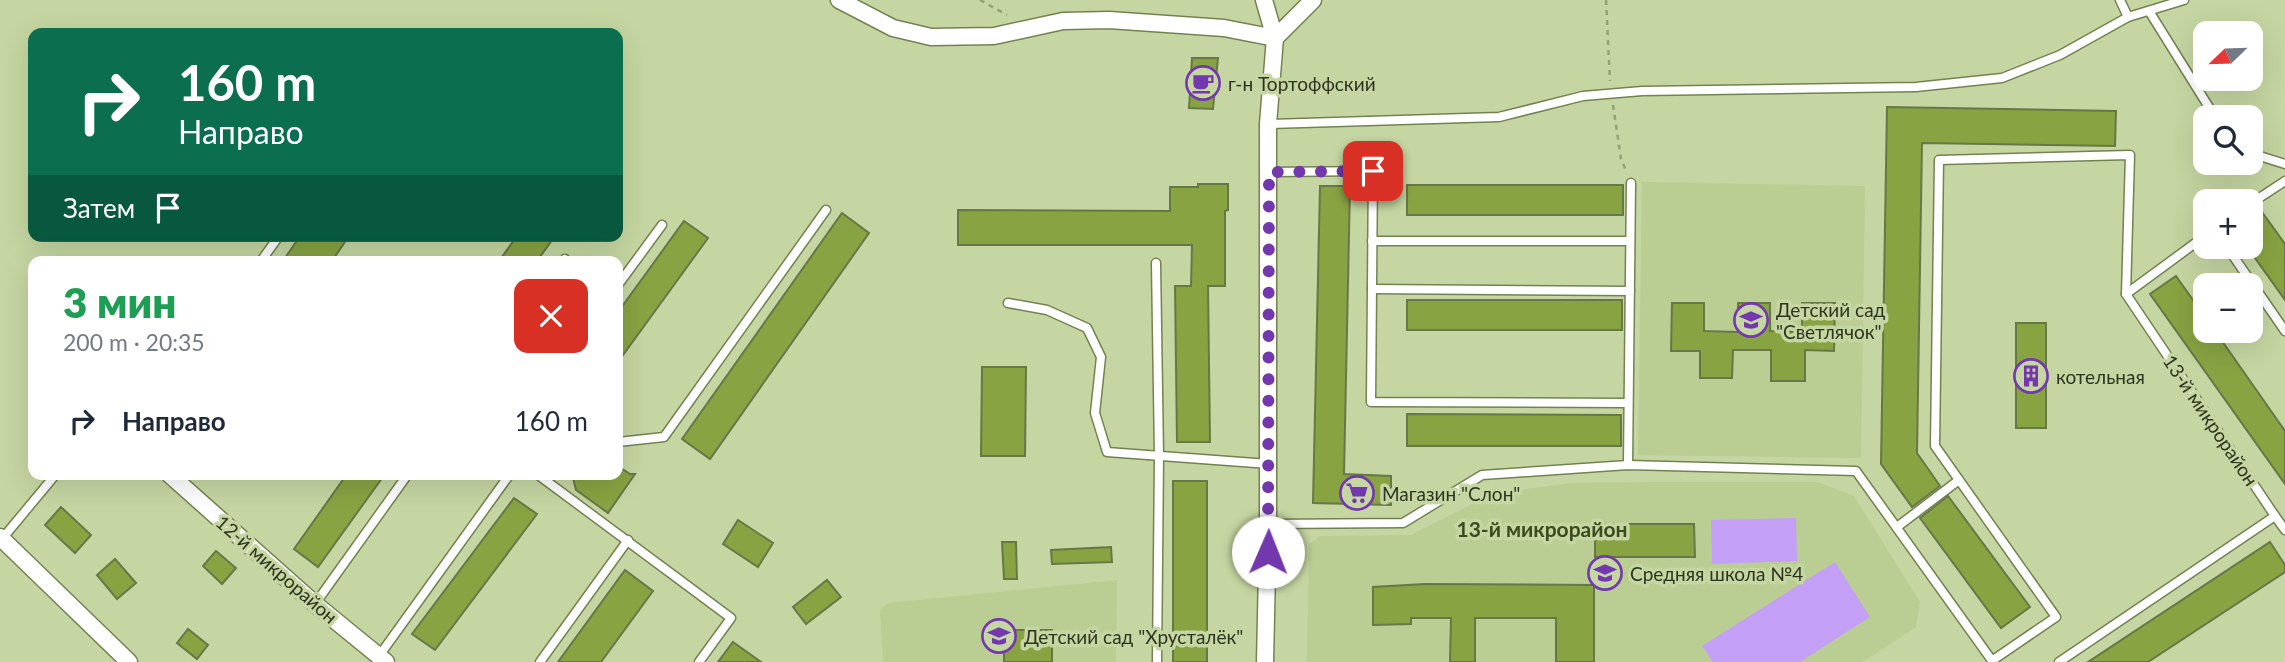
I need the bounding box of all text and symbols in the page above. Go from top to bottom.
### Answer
north arrow [2193,21,2263,91]
map controls [2193,21,2263,343]
text: 160 m [178,53,316,111]
icon: right [63,56,154,147]
cafe icon: г-н Тортоффский [1184,64,1222,102]
place label: г-н Тортоффский [1228,72,1376,95]
button: search [2193,105,2263,175]
text: Направо [178,112,304,151]
pin [1343,141,1403,201]
icon: arrive [1354,152,1392,190]
icon: arrive [149,189,187,227]
button: + [2193,189,2263,259]
text: Затем [63,192,135,224]
button: − [2193,273,2263,343]
text: 3 мин [63,277,177,327]
button: close [514,279,588,353]
place label: Детский сад "Светлячок" [1776,298,1886,343]
school or university icon: Детский сад "Светлячок" [1732,301,1770,339]
text: 200 m · 20:35 [63,328,205,356]
street label: 13-й микрорайон [2159,350,2263,490]
building icon: котельная [2012,357,2050,395]
place label: котельная [2056,365,2145,388]
icon: right [63,402,101,440]
text: Направо [122,405,226,437]
text: 160 m [515,405,588,437]
supermarket icon: Магазин "Слон" [1338,474,1376,512]
place label: Магазин "Слон" [1382,482,1520,505]
street label: 12-й микрорайон [212,510,342,628]
position arrow [1231,515,1305,589]
district label: 13-й микрорайон [1456,516,1628,541]
school or university icon: Средняя школа №4 [1586,554,1624,592]
place label: Средняя школа №4 [1630,562,1803,585]
school or university icon: Детский сад "Хрусталёк" [980,617,1018,655]
place label: Детский сад "Хрусталёк" [1024,625,1243,648]

